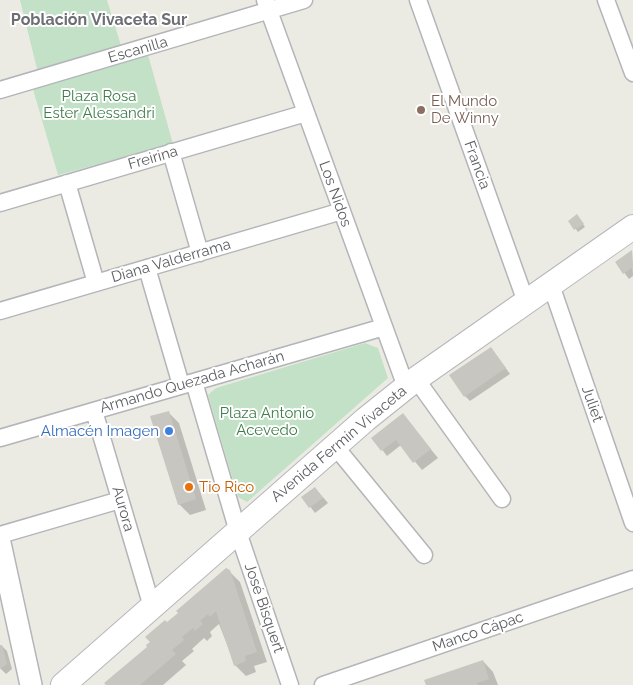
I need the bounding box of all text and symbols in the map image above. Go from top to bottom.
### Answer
district label: Población Vivaceta Sur [11,10,187,30]
street label: Escanilla [106,33,170,67]
park label: Plaza Rosa Ester Alessandri [43,87,155,122]
place label: El Mundo De Winny [431,92,499,127]
marker: El Mundo De Winny [415,104,427,116]
street label: Francia [460,138,494,192]
street label: Freirina [126,142,180,174]
street label: Los Nidos [315,159,355,229]
street label: Diana Valderrama [109,235,233,287]
street label: Armando Quezada Acharán [98,347,286,417]
street label: Avenida Fermín Vivaceta [268,382,410,506]
street label: Juliet [577,384,607,424]
park label: Plaza Antonio Acevedo [220,404,314,439]
place label: Almacén Imagen [41,422,159,440]
marker: Almacén Imagen [163,425,175,437]
place label: Tio Rico [199,478,254,496]
marker: Tio Rico [183,481,195,493]
street label: Aurora [108,484,138,534]
street label: José Bisquert [240,561,288,655]
street label: Manco Cápac [430,608,526,656]

